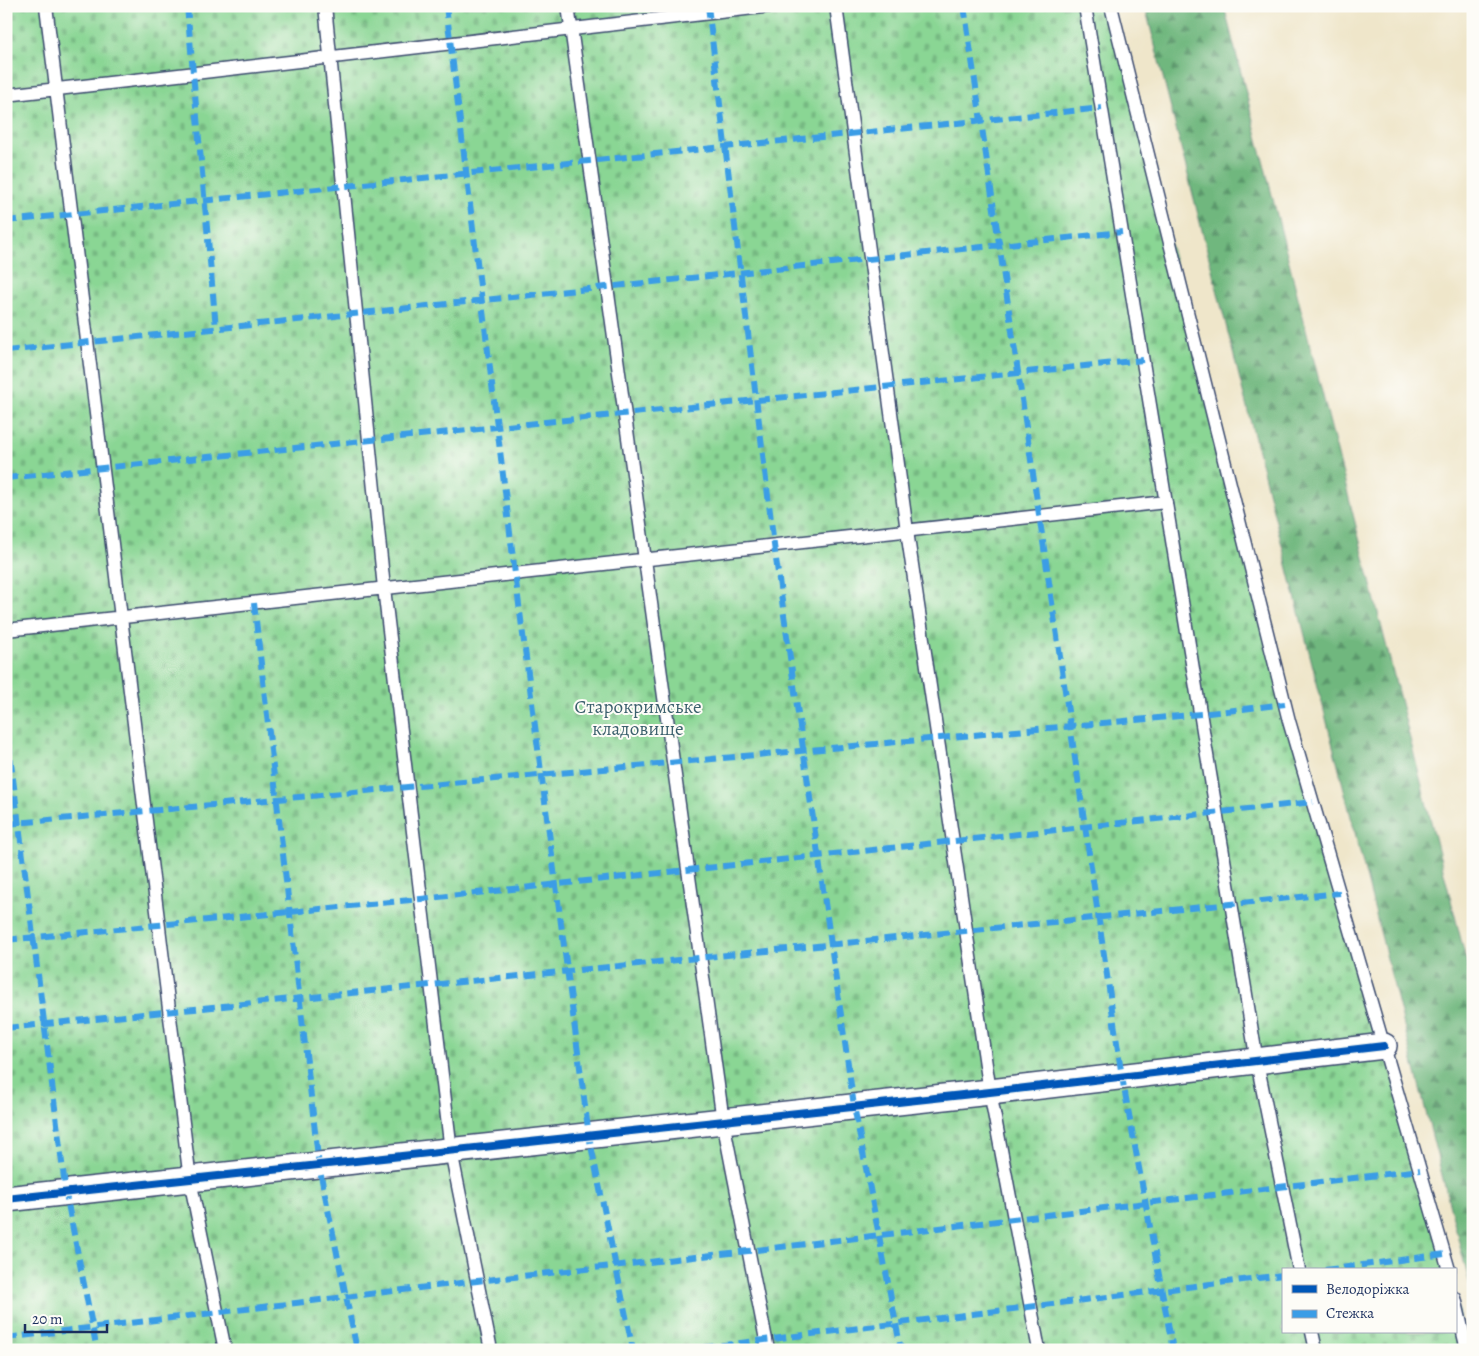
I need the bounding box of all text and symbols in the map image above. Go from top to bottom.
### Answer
park label: Старокримське кладовище [574,694,702,742]
legend [1282,1268,1456,1334]
text: Велодоріжка [1326,1279,1410,1299]
scale bar [25,1301,108,1333]
text: Стежка [1326,1303,1374,1323]
text: 20 m [32,1309,63,1329]

